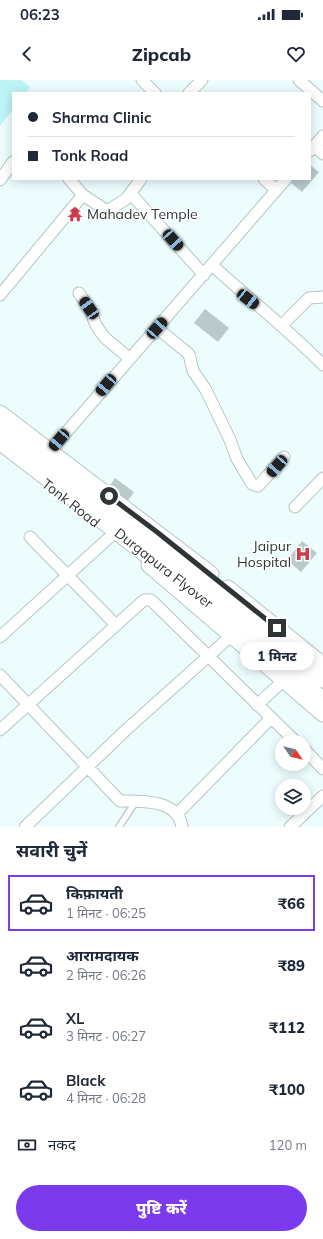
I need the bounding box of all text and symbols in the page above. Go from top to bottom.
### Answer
text: 06:23 [20,5,60,24]
icon: back [16,43,38,65]
text: Zipcab [132,43,191,66]
icon: heart [285,43,307,65]
text: Sharma Clinic [52,108,151,127]
text: Tonk Road [52,146,128,165]
temple icon: Mahadev Temple [66,205,84,223]
place label: Mahadev Temple [87,205,198,223]
car [161,227,185,253]
car [235,287,261,311]
car [77,295,101,321]
car [145,315,169,341]
car [94,372,118,398]
car [47,427,71,453]
car [265,453,289,479]
street label: Tonk Road [38,475,104,531]
route start [100,487,118,505]
street label: Durgapura Flyover [111,524,218,613]
place label: Jaipur Hospital [237,537,292,571]
hospital icon: Jaipur Hospital [294,545,312,563]
route end [268,619,286,637]
callout: 1 मिनट [240,642,314,670]
text: 1 मिनट [257,648,297,664]
north arrow [275,735,311,771]
map controls [275,735,311,815]
button: layers [275,779,311,815]
text: सवारी चुनें [16,839,87,862]
text: किफ़ायती [66,884,123,903]
icon: car [18,885,54,921]
text: ₹66 [278,894,305,913]
text: 1 मिनट · 06:25 [66,905,146,921]
text: आरामदायक [66,946,139,965]
icon: car [18,947,54,983]
text: ₹89 [278,956,305,975]
text: 2 मिनट · 06:26 [66,967,146,983]
icon: car [18,1009,54,1045]
text: XL [66,1009,84,1028]
text: ₹112 [269,1018,305,1037]
text: 3 मिनट · 06:27 [66,1028,146,1044]
icon: car [18,1071,54,1107]
text: Black [66,1071,105,1090]
text: ₹100 [269,1080,305,1099]
text: 4 मिनट · 06:28 [66,1090,146,1106]
icon: cash [16,1134,38,1156]
text: नकद [48,1135,76,1154]
text: 120 m [269,1137,307,1153]
button: पुष्टि करें [16,1185,307,1231]

